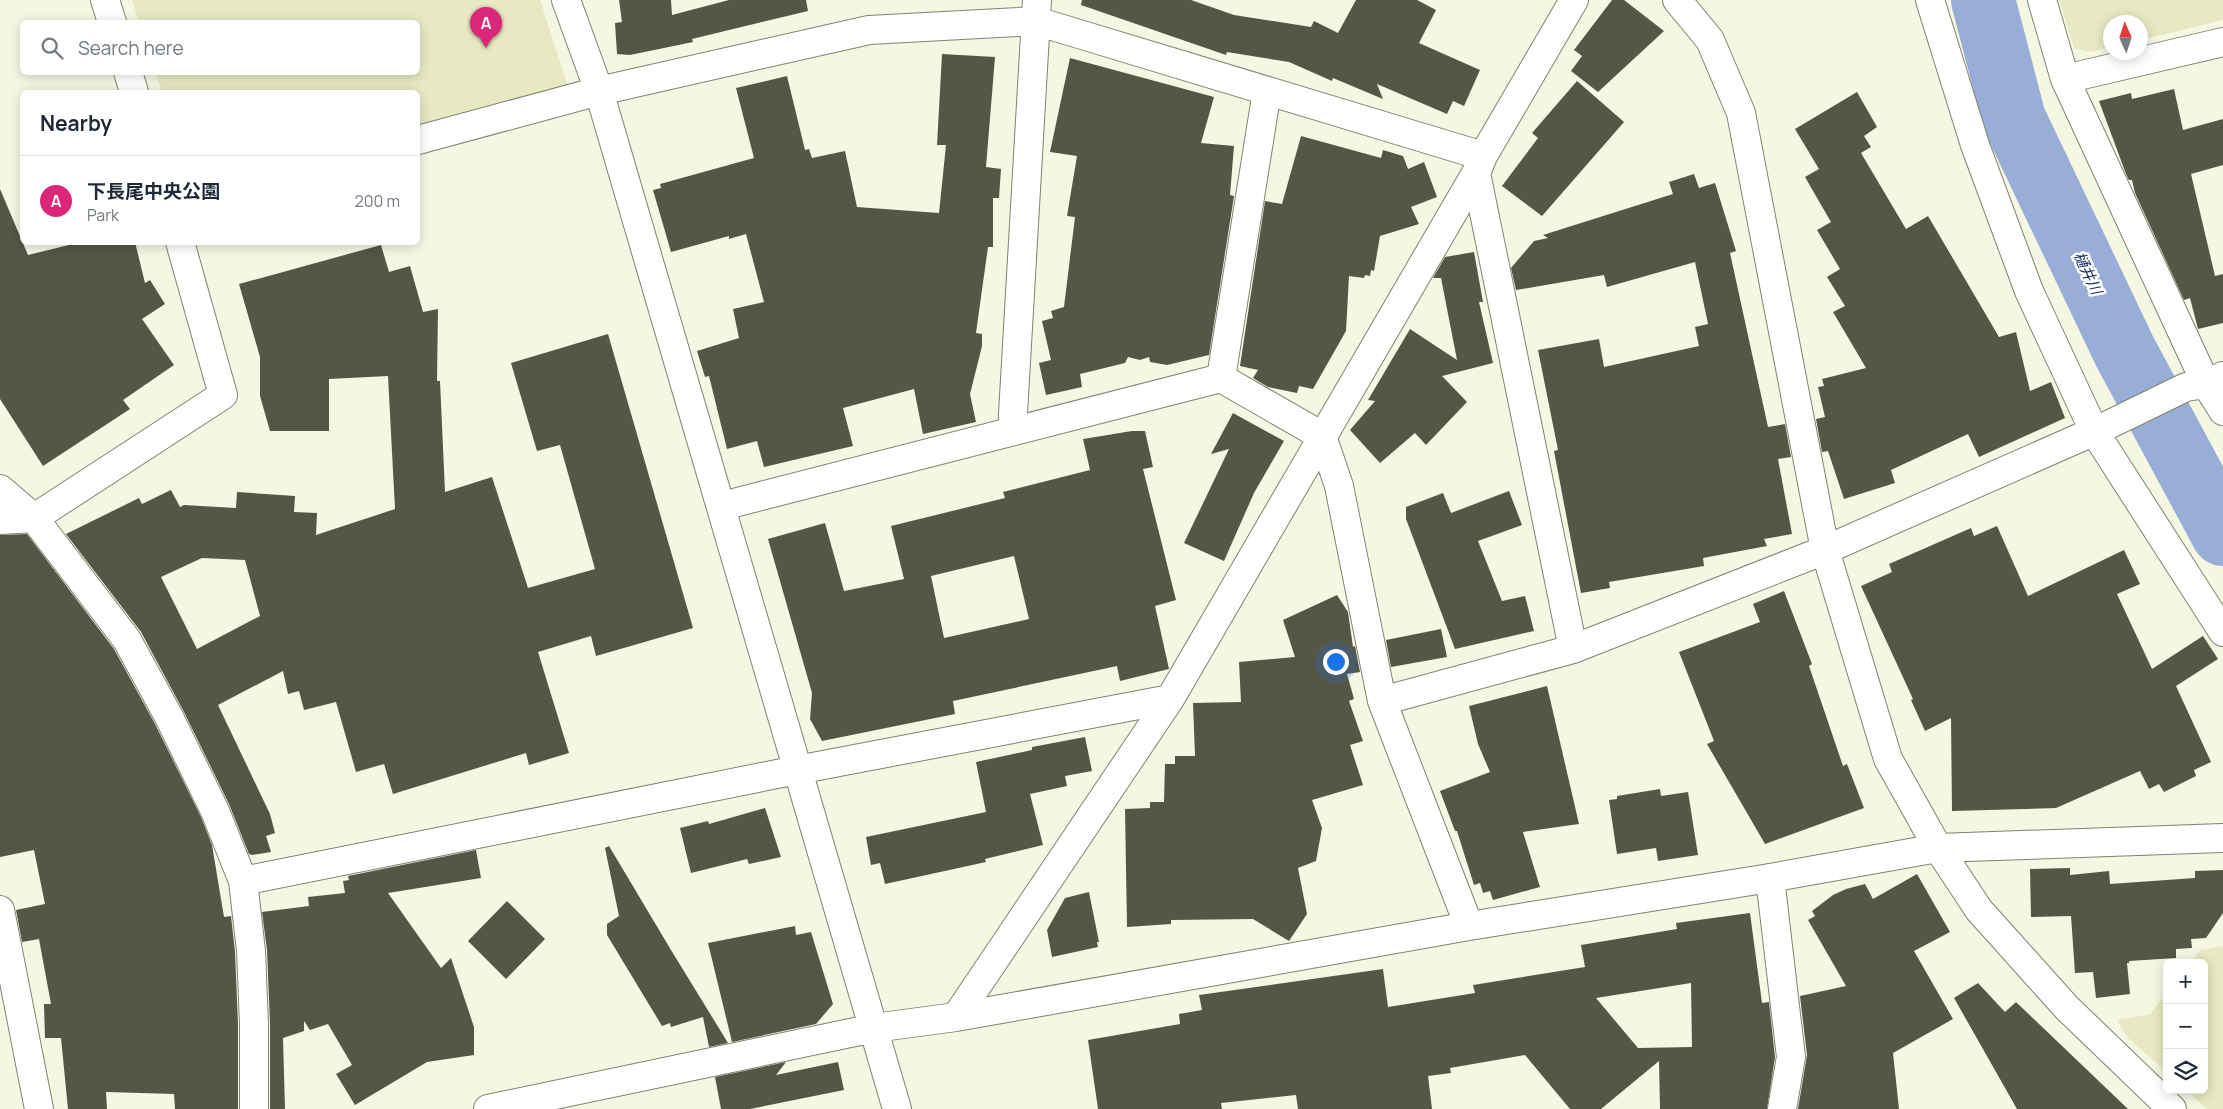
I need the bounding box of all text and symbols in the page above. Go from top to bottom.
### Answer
pin: A [470,7,502,48]
north arrow [2103,15,2148,60]
search box [20,20,420,75]
icon: search [38,34,66,62]
text: Search here [78,35,184,61]
text: Nearby [40,109,112,137]
text: 下長尾中央公園 [87,178,220,204]
text: A [51,190,61,212]
text: 200 m [355,190,400,212]
text: Park [87,204,119,226]
water label: 樋井川 [2069,248,2108,300]
your location [1323,649,1349,675]
map controls [2163,959,2208,1094]
button: + [2163,959,2208,1004]
button: − [2163,1004,2208,1049]
button: layers [2163,1049,2208,1094]

